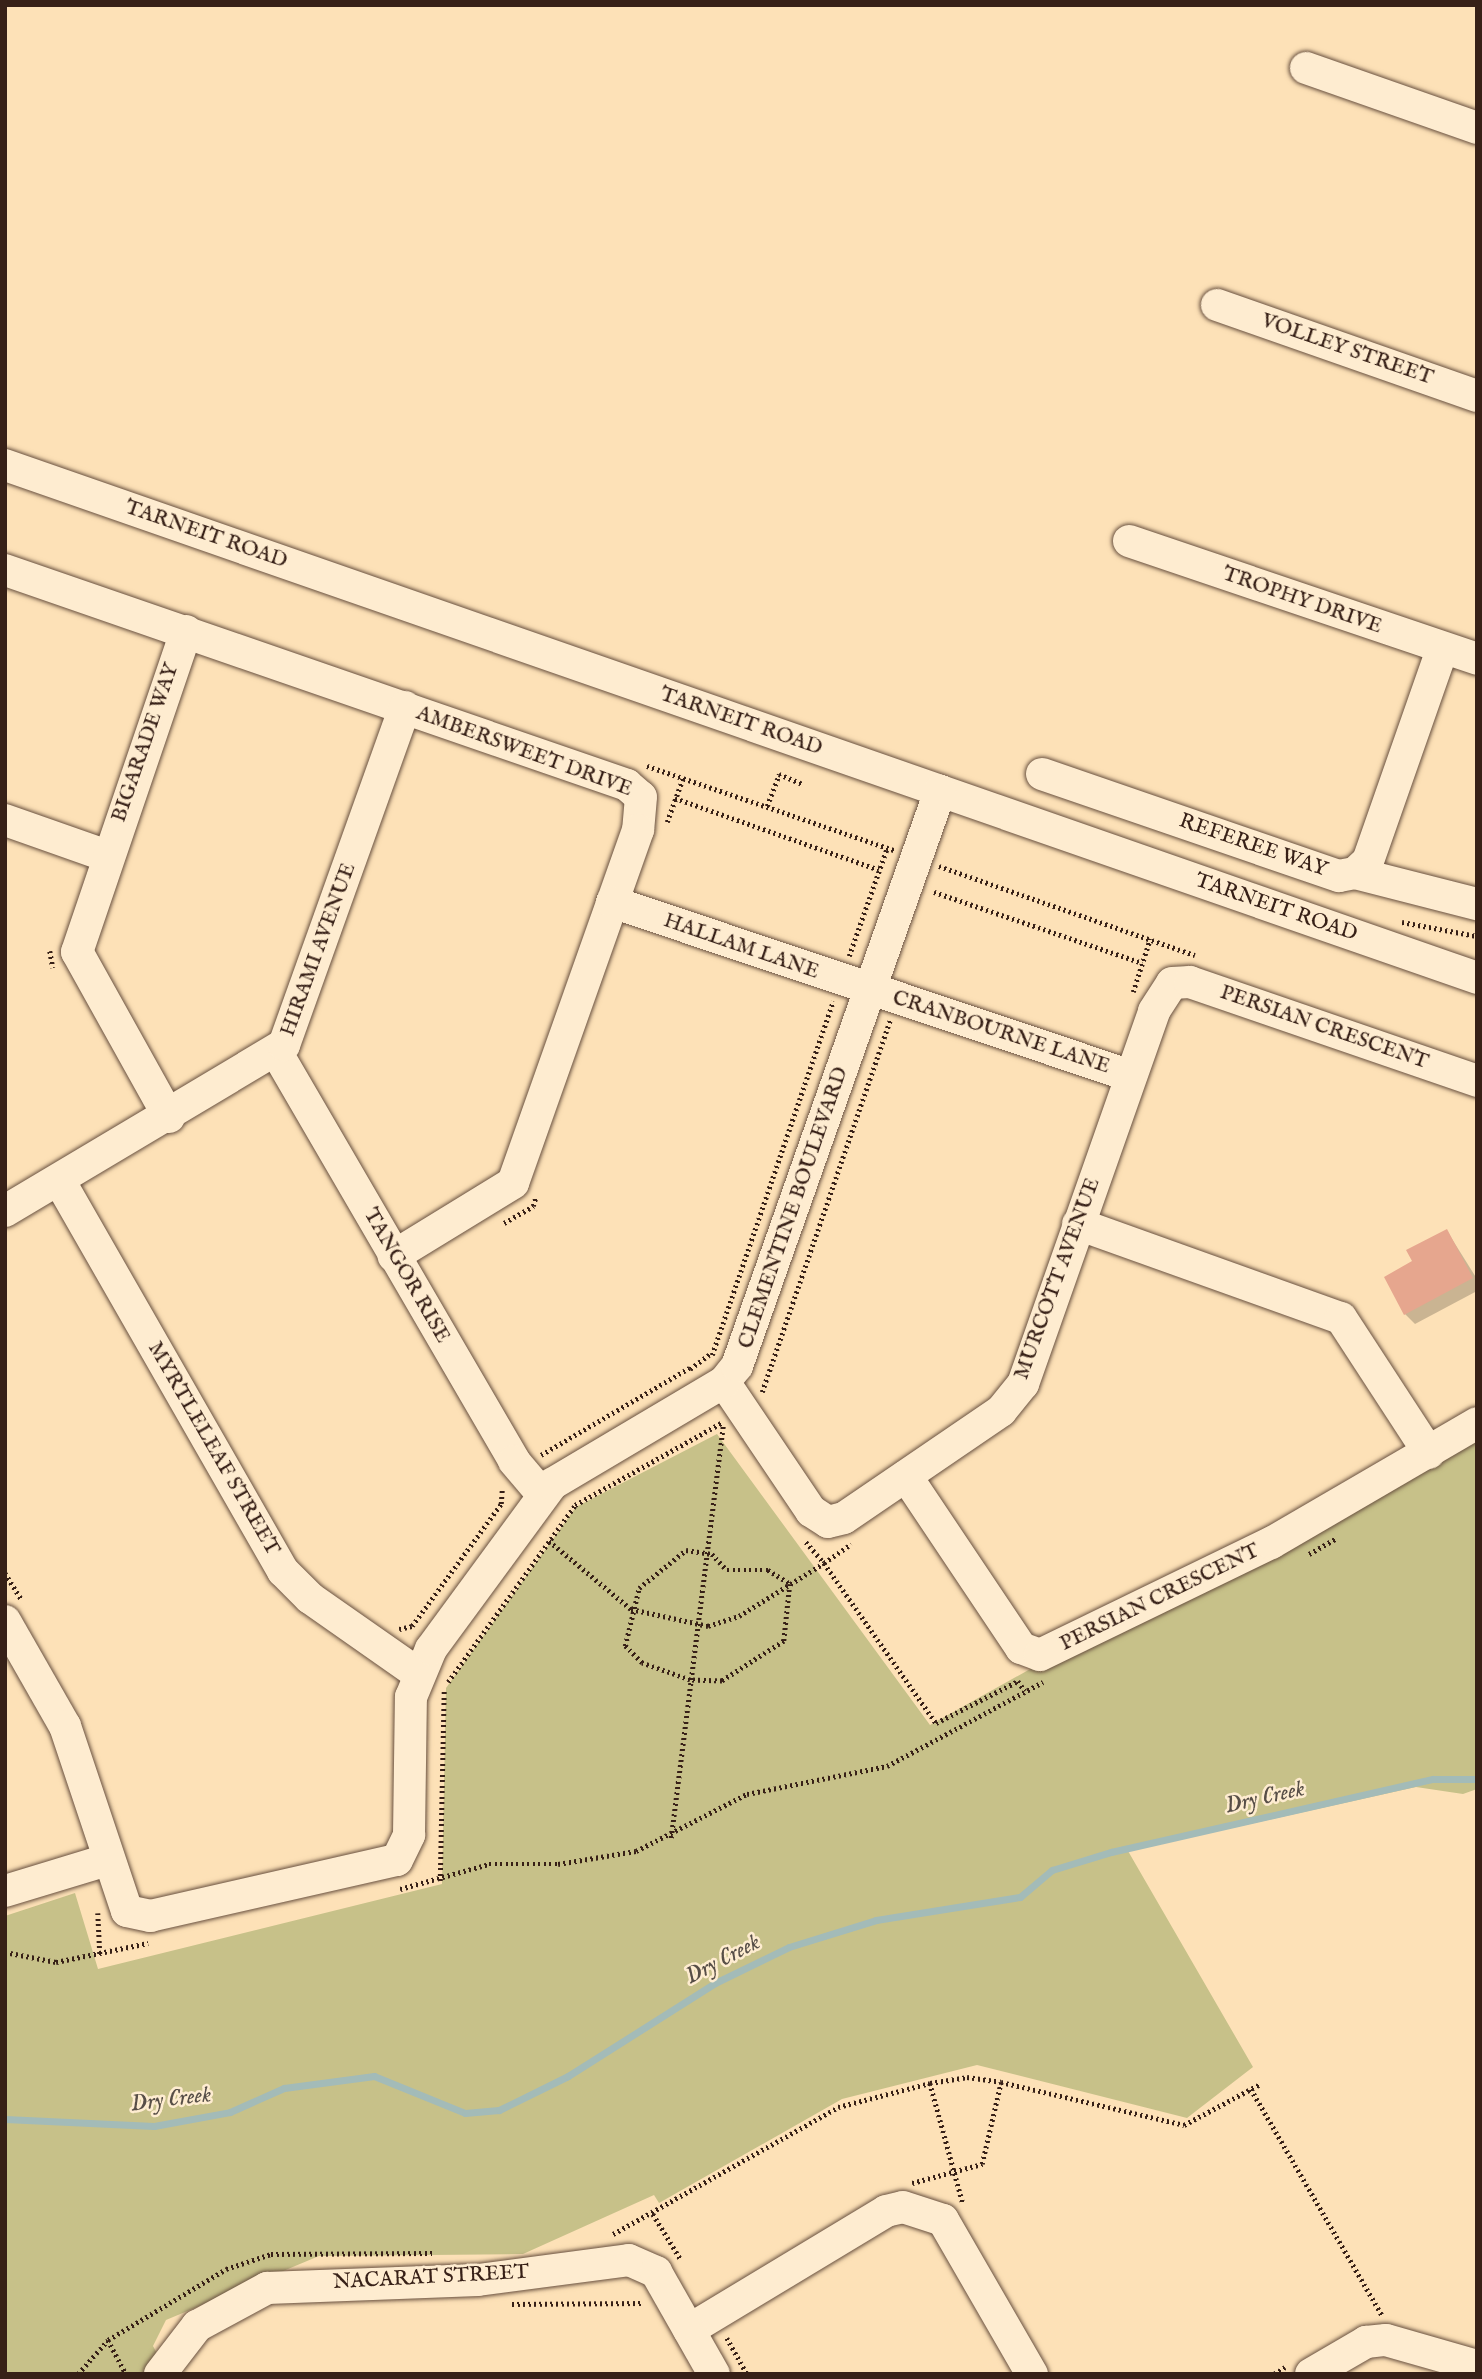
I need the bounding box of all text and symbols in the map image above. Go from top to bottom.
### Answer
street label: VOLLEY STREET [1258,309,1436,391]
street label: TARNEIT ROAD [122,495,290,575]
street label: TROPHY DRIVE [1219,562,1385,640]
street label: BIGARADE WAY [107,660,185,826]
street label: TARNEIT ROAD [657,682,825,762]
street label: AMBERSWEET DRIVE [413,701,635,803]
street label: REFEREE WAY [1176,809,1330,883]
street label: HIRAMI AVENUE [276,860,362,1040]
street label: TARNEIT ROAD [1192,868,1360,948]
street label: HALLAM LANE [660,909,822,985]
street label: PERSIAN CRESCENT [1217,981,1431,1075]
street label: CRANBOURNE LANE [889,986,1113,1080]
street label: CLEMENTINE BOULEVARD [734,1064,854,1352]
street label: MURCOTT AVENUE [1010,1175,1106,1383]
street label: TANGOR RISE [357,1204,455,1348]
street label: MYRTLELEAF STREET [141,1338,285,1560]
street label: PERSIAN CRESCENT [1056,1539,1264,1657]
water label: Dry Creek [1223,1775,1307,1821]
water label: Dry Creek [681,1929,765,1991]
water label: Dry Creek [129,2081,213,2119]
street label: NACARAT STREET [332,2260,530,2296]

